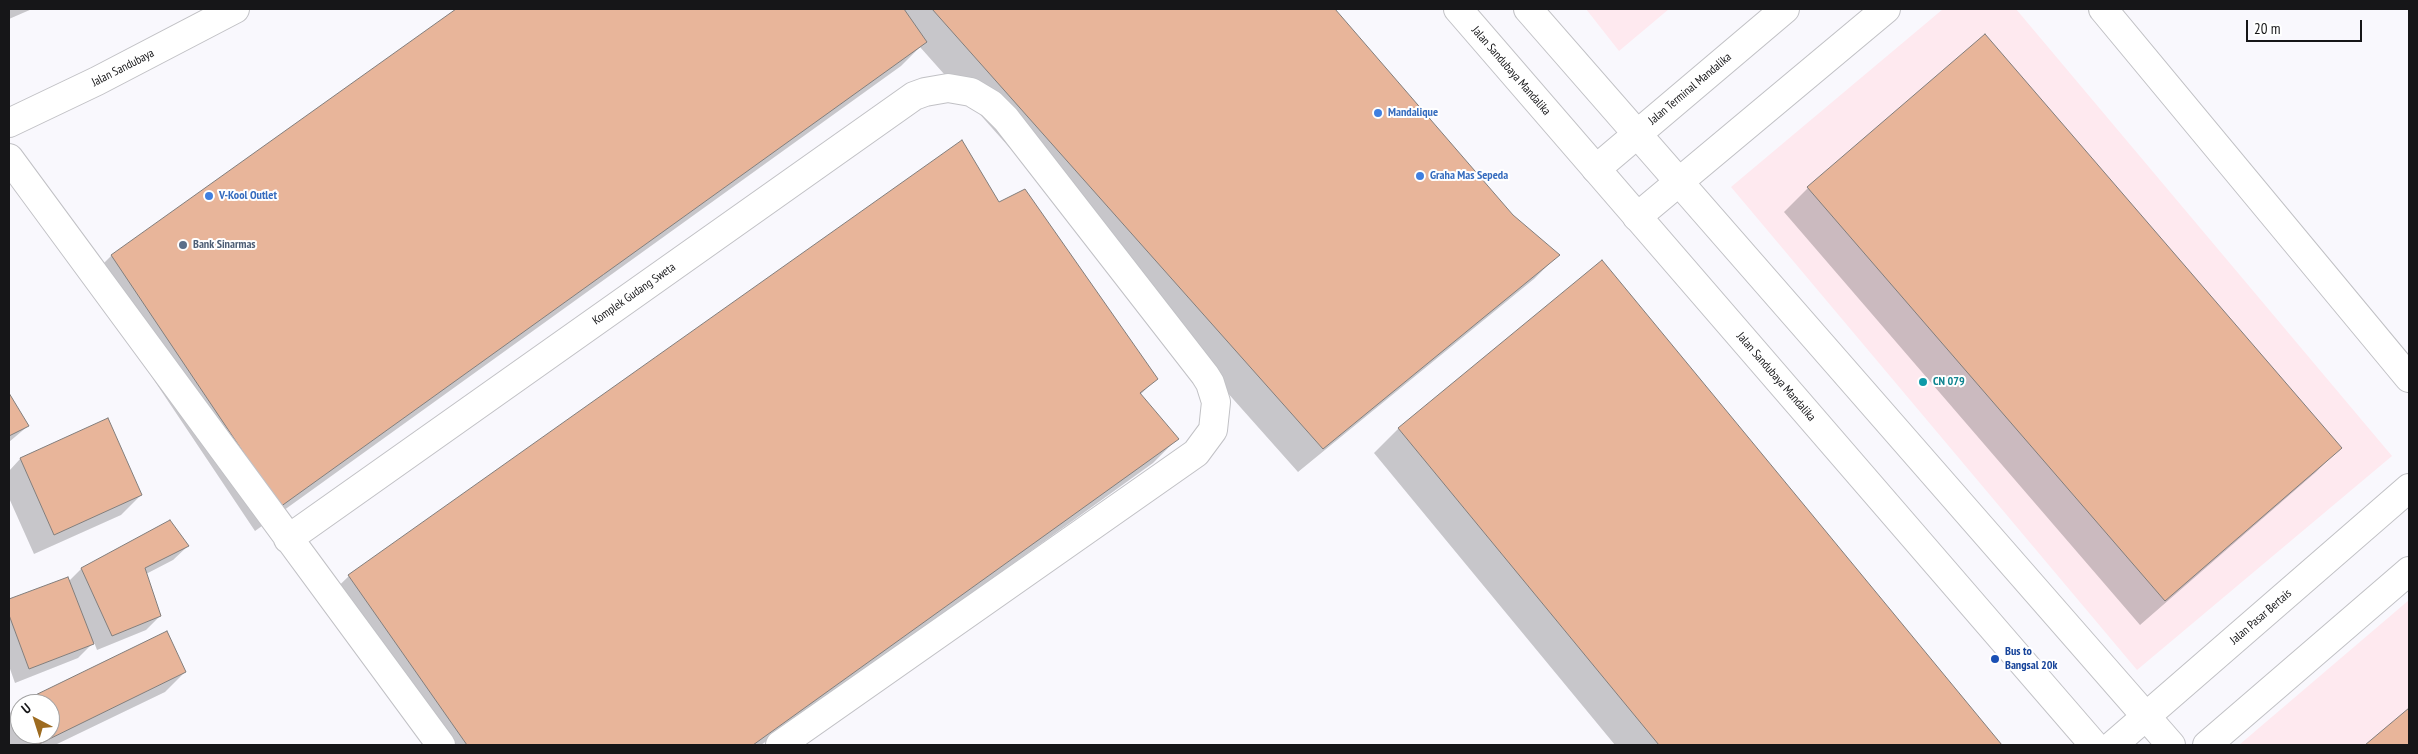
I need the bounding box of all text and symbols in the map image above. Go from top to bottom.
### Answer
scale bar [2248,10,2364,42]
text: 20 m [2254,19,2280,38]
street label: Jalan Sandubaya Mandalika [1468,24,1554,118]
street label: Jalan Sandubaya [89,46,157,90]
street label: Jalan Terminal Mandalika [1646,50,1734,128]
place label: Mandalique [1388,106,1438,120]
marker: Mandalique [1372,107,1384,119]
place label: Graha Mas Sepeda [1430,169,1508,183]
marker: Graha Mas Sepeda [1414,170,1426,182]
place label: V-Kool Outlet [219,189,277,203]
marker: V-Kool Outlet [203,190,215,202]
place label: Bank Sinarmas [193,238,256,252]
marker: Bank Sinarmas [177,239,189,251]
street label: Komplek Gudang Sweta [590,260,678,328]
street label: Jalan Sandubaya Mandalika [1733,330,1819,424]
place label: CN 079 [1933,375,1965,389]
marker: CN 079 [1917,376,1929,388]
street label: Jalan Pasar Bertais [2227,586,2295,648]
place label: Bus to Bangsal 20k [2005,645,2057,673]
marker: Bus to Bangsal 20k [1989,653,2001,665]
north arrow [10,694,60,744]
text: U [17,699,35,717]

